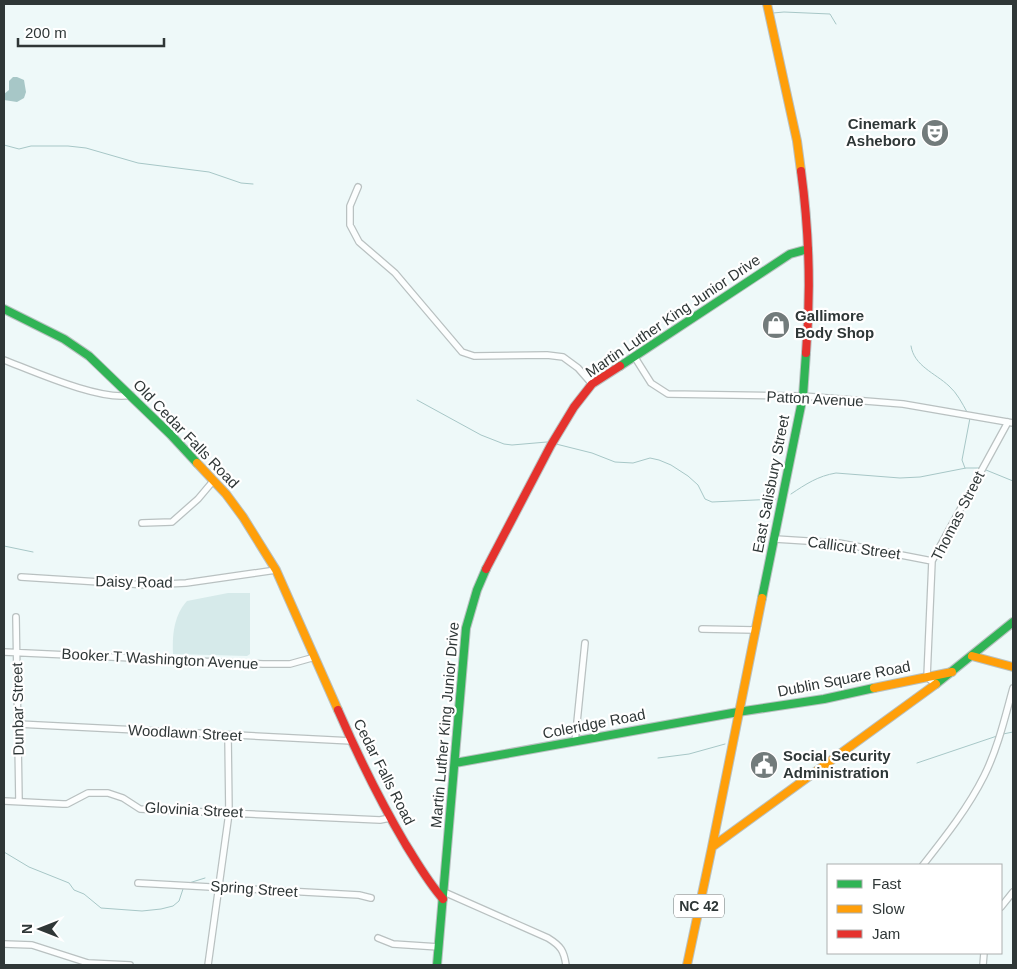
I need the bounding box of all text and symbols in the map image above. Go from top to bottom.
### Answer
scale bar [18,15,164,47]
text: 200 m [25,24,67,41]
place label: Cinemark Asheboro [846,115,917,149]
theatre icon: Cinemark Asheboro [920,118,950,148]
street label: Martin Luther King Junior Drive [582,251,763,380]
place label: Gallimore Body Shop [795,307,874,341]
shop icon: Gallimore Body Shop [761,310,791,340]
street label: Old Cedar Falls Road [130,376,243,491]
street label: Patton Avenue [766,387,864,410]
street label: East Salisbury Street [749,413,792,554]
street label: Thomas Street [928,467,988,563]
street label: Callicut Street [807,533,902,563]
street label: Daisy Road [95,572,173,591]
street label: Martin Luther King Junior Drive [427,621,462,829]
street label: Booker T Washington Avenue [61,645,259,672]
street label: Dublin Square Road [776,657,912,700]
street label: Dunbar Street [8,661,27,756]
street label: Coleridge Road [541,705,647,742]
street label: Cedar Falls Road [350,716,419,828]
street label: Woodlawn Street [128,721,243,744]
place label: Social Security Administration [783,747,891,781]
public building icon: Social Security Administration [749,750,779,780]
street label: Glovinia Street [144,798,244,821]
legend [827,864,1002,954]
text: Fast [872,875,902,892]
street label: Spring Street [210,877,299,900]
road number: NC 42 [674,894,724,918]
text: Slow [872,900,905,917]
north arrow [15,904,65,954]
text: N [19,924,35,934]
text: Jam [872,925,900,942]

